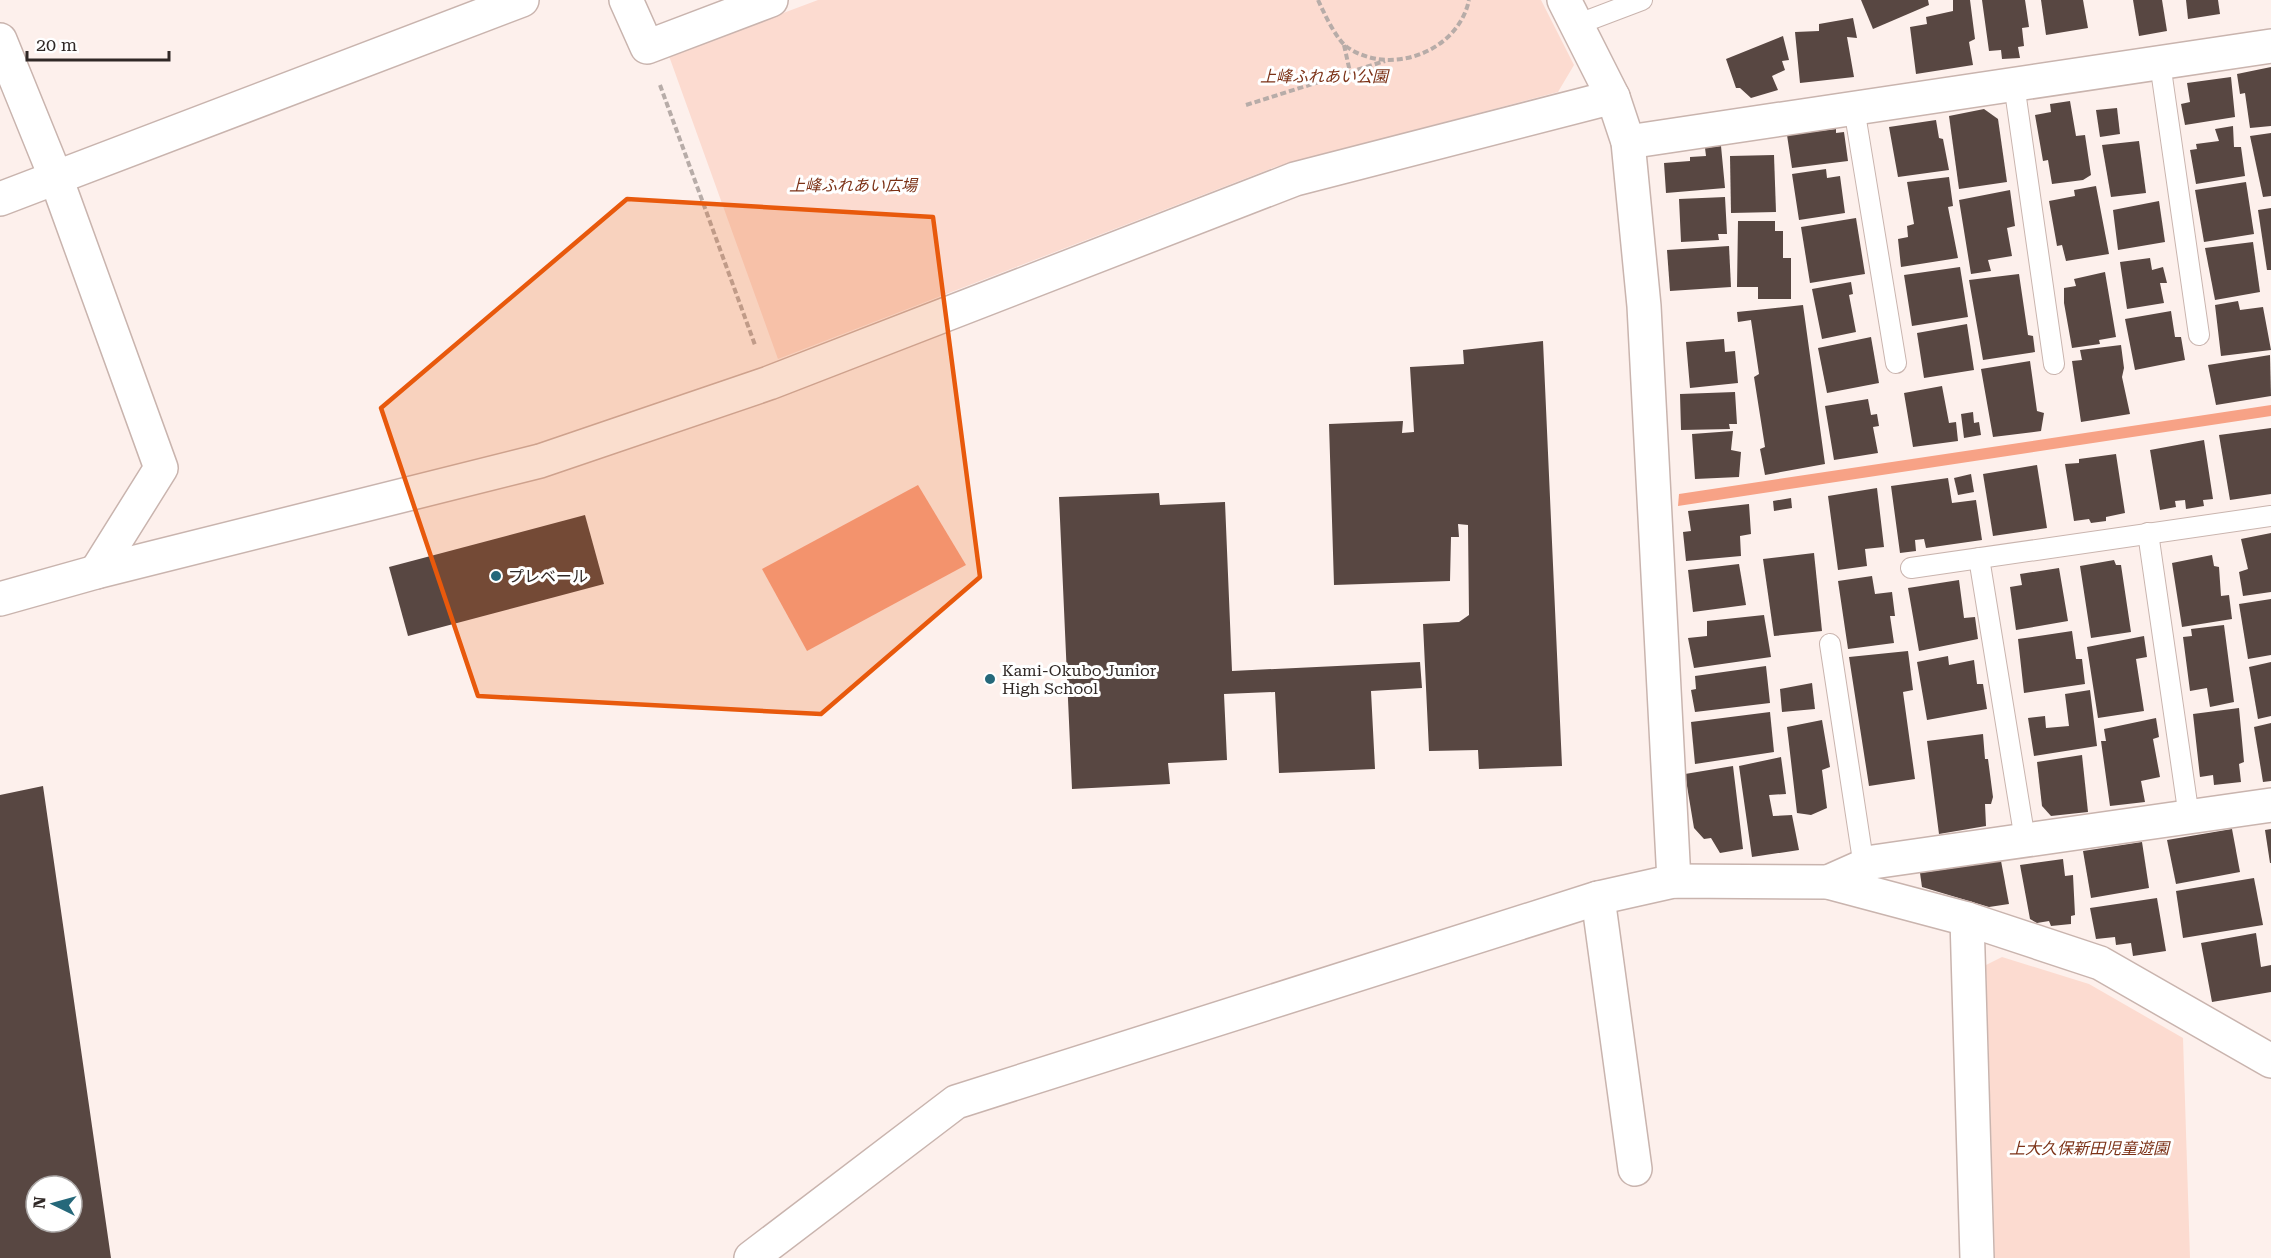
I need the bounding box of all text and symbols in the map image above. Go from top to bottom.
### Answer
scale bar [27,24,170,62]
text: 20 m [36,34,77,55]
park label: 上峰ふれあい公園 [1260,67,1390,86]
park label: 上峰ふれあい広場 [789,176,919,195]
place label: プレベール [508,567,588,586]
marker: プレベール [489,569,503,583]
place label: Kami-Okubo Junior High School [1002,661,1157,698]
marker: Kami-Okubo Junior High School [983,672,997,686]
park label: 上大久保新田児童遊園 [2009,1139,2171,1158]
north arrow [24,1174,84,1234]
text: N [30,1196,50,1210]

